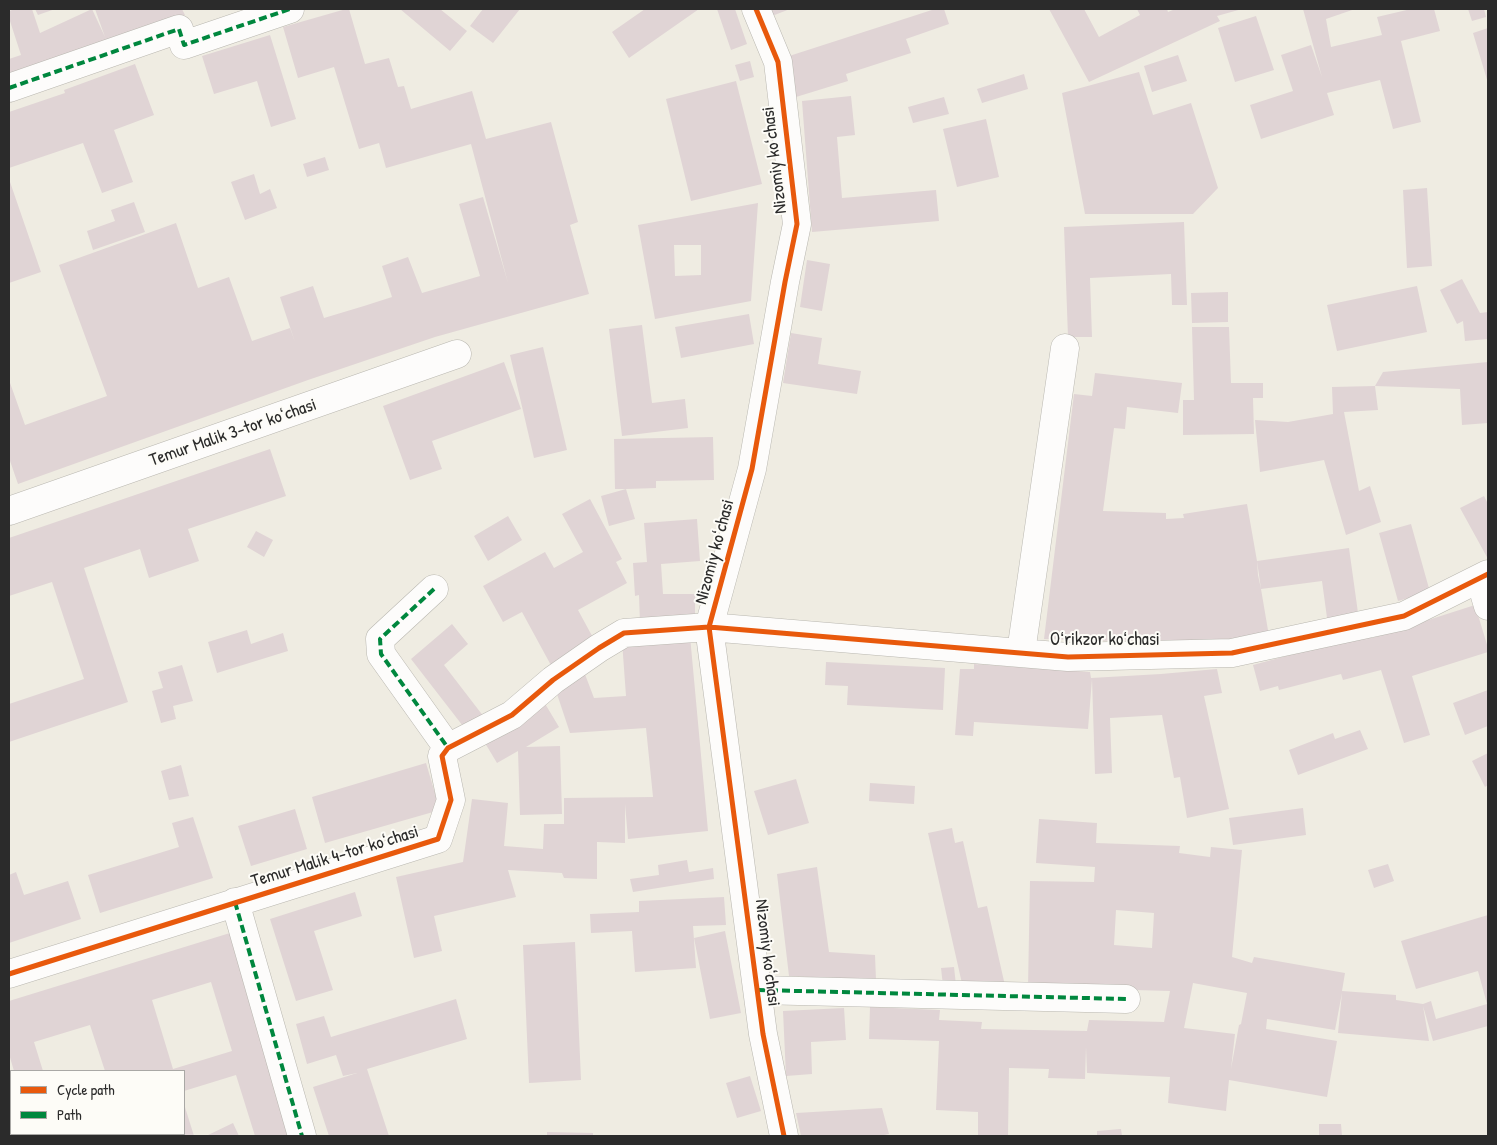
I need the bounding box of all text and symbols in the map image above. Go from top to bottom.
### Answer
street label: Nizomiy koʻchasi [758,105,792,215]
street label: Temur Malik 3-tor koʻchasi [147,394,319,472]
street label: Nizomiy koʻchasi [691,497,739,607]
street label: Oʻrikzor koʻchasi [1050,629,1160,651]
street label: Temur Malik 4-tor koʻchasi [249,821,421,893]
street label: Nizomiy koʻchasi [750,898,784,1008]
legend [10,1070,185,1135]
text: Cycle path [57,1079,115,1100]
text: Path [57,1104,82,1125]

